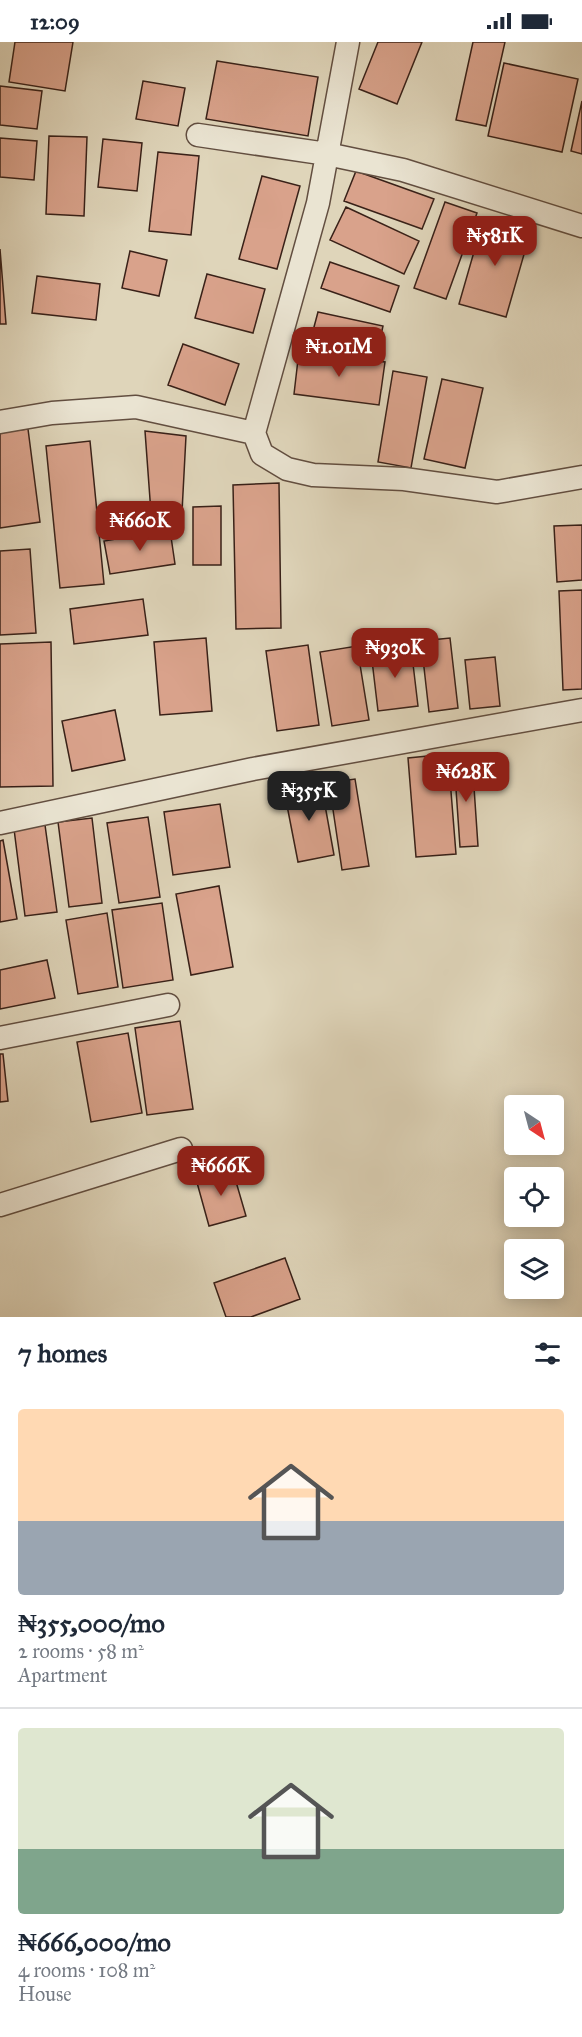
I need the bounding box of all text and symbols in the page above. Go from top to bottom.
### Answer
text: 12:09 [30,8,80,35]
pin: ₦581K [453,216,537,267]
text: ₦581K [467,223,523,247]
pin: ₦1.01M [290,327,388,378]
text: ₦1.01M [306,334,372,358]
pin: ₦660K [98,501,182,552]
text: ₦660K [110,508,170,532]
pin: ₦930K [353,628,437,679]
text: ₦930K [365,635,425,659]
pin: ₦628K [424,752,508,803]
text: ₦628K [436,759,496,783]
pin: ₦355K [267,771,351,822]
text: ₦355K [281,778,337,802]
north arrow [504,1095,564,1155]
map controls [504,1095,564,1299]
pin: ₦666K [179,1146,263,1197]
text: ₦666K [191,1153,251,1177]
button: locate [504,1167,564,1227]
button: layers [504,1239,564,1299]
text: 7 homes [18,1337,107,1369]
icon: filters [531,1337,564,1370]
icon: home [237,1448,345,1556]
text: ₦355,000/mo [18,1607,165,1639]
text: 2 rooms · 58 m² [18,1639,144,1663]
text: Apartment [18,1663,107,1687]
icon: home [237,1767,345,1875]
text: ₦666,000/mo [18,1926,171,1958]
text: 4 rooms · 108 m² [18,1958,155,1982]
text: House [18,1982,72,2006]

